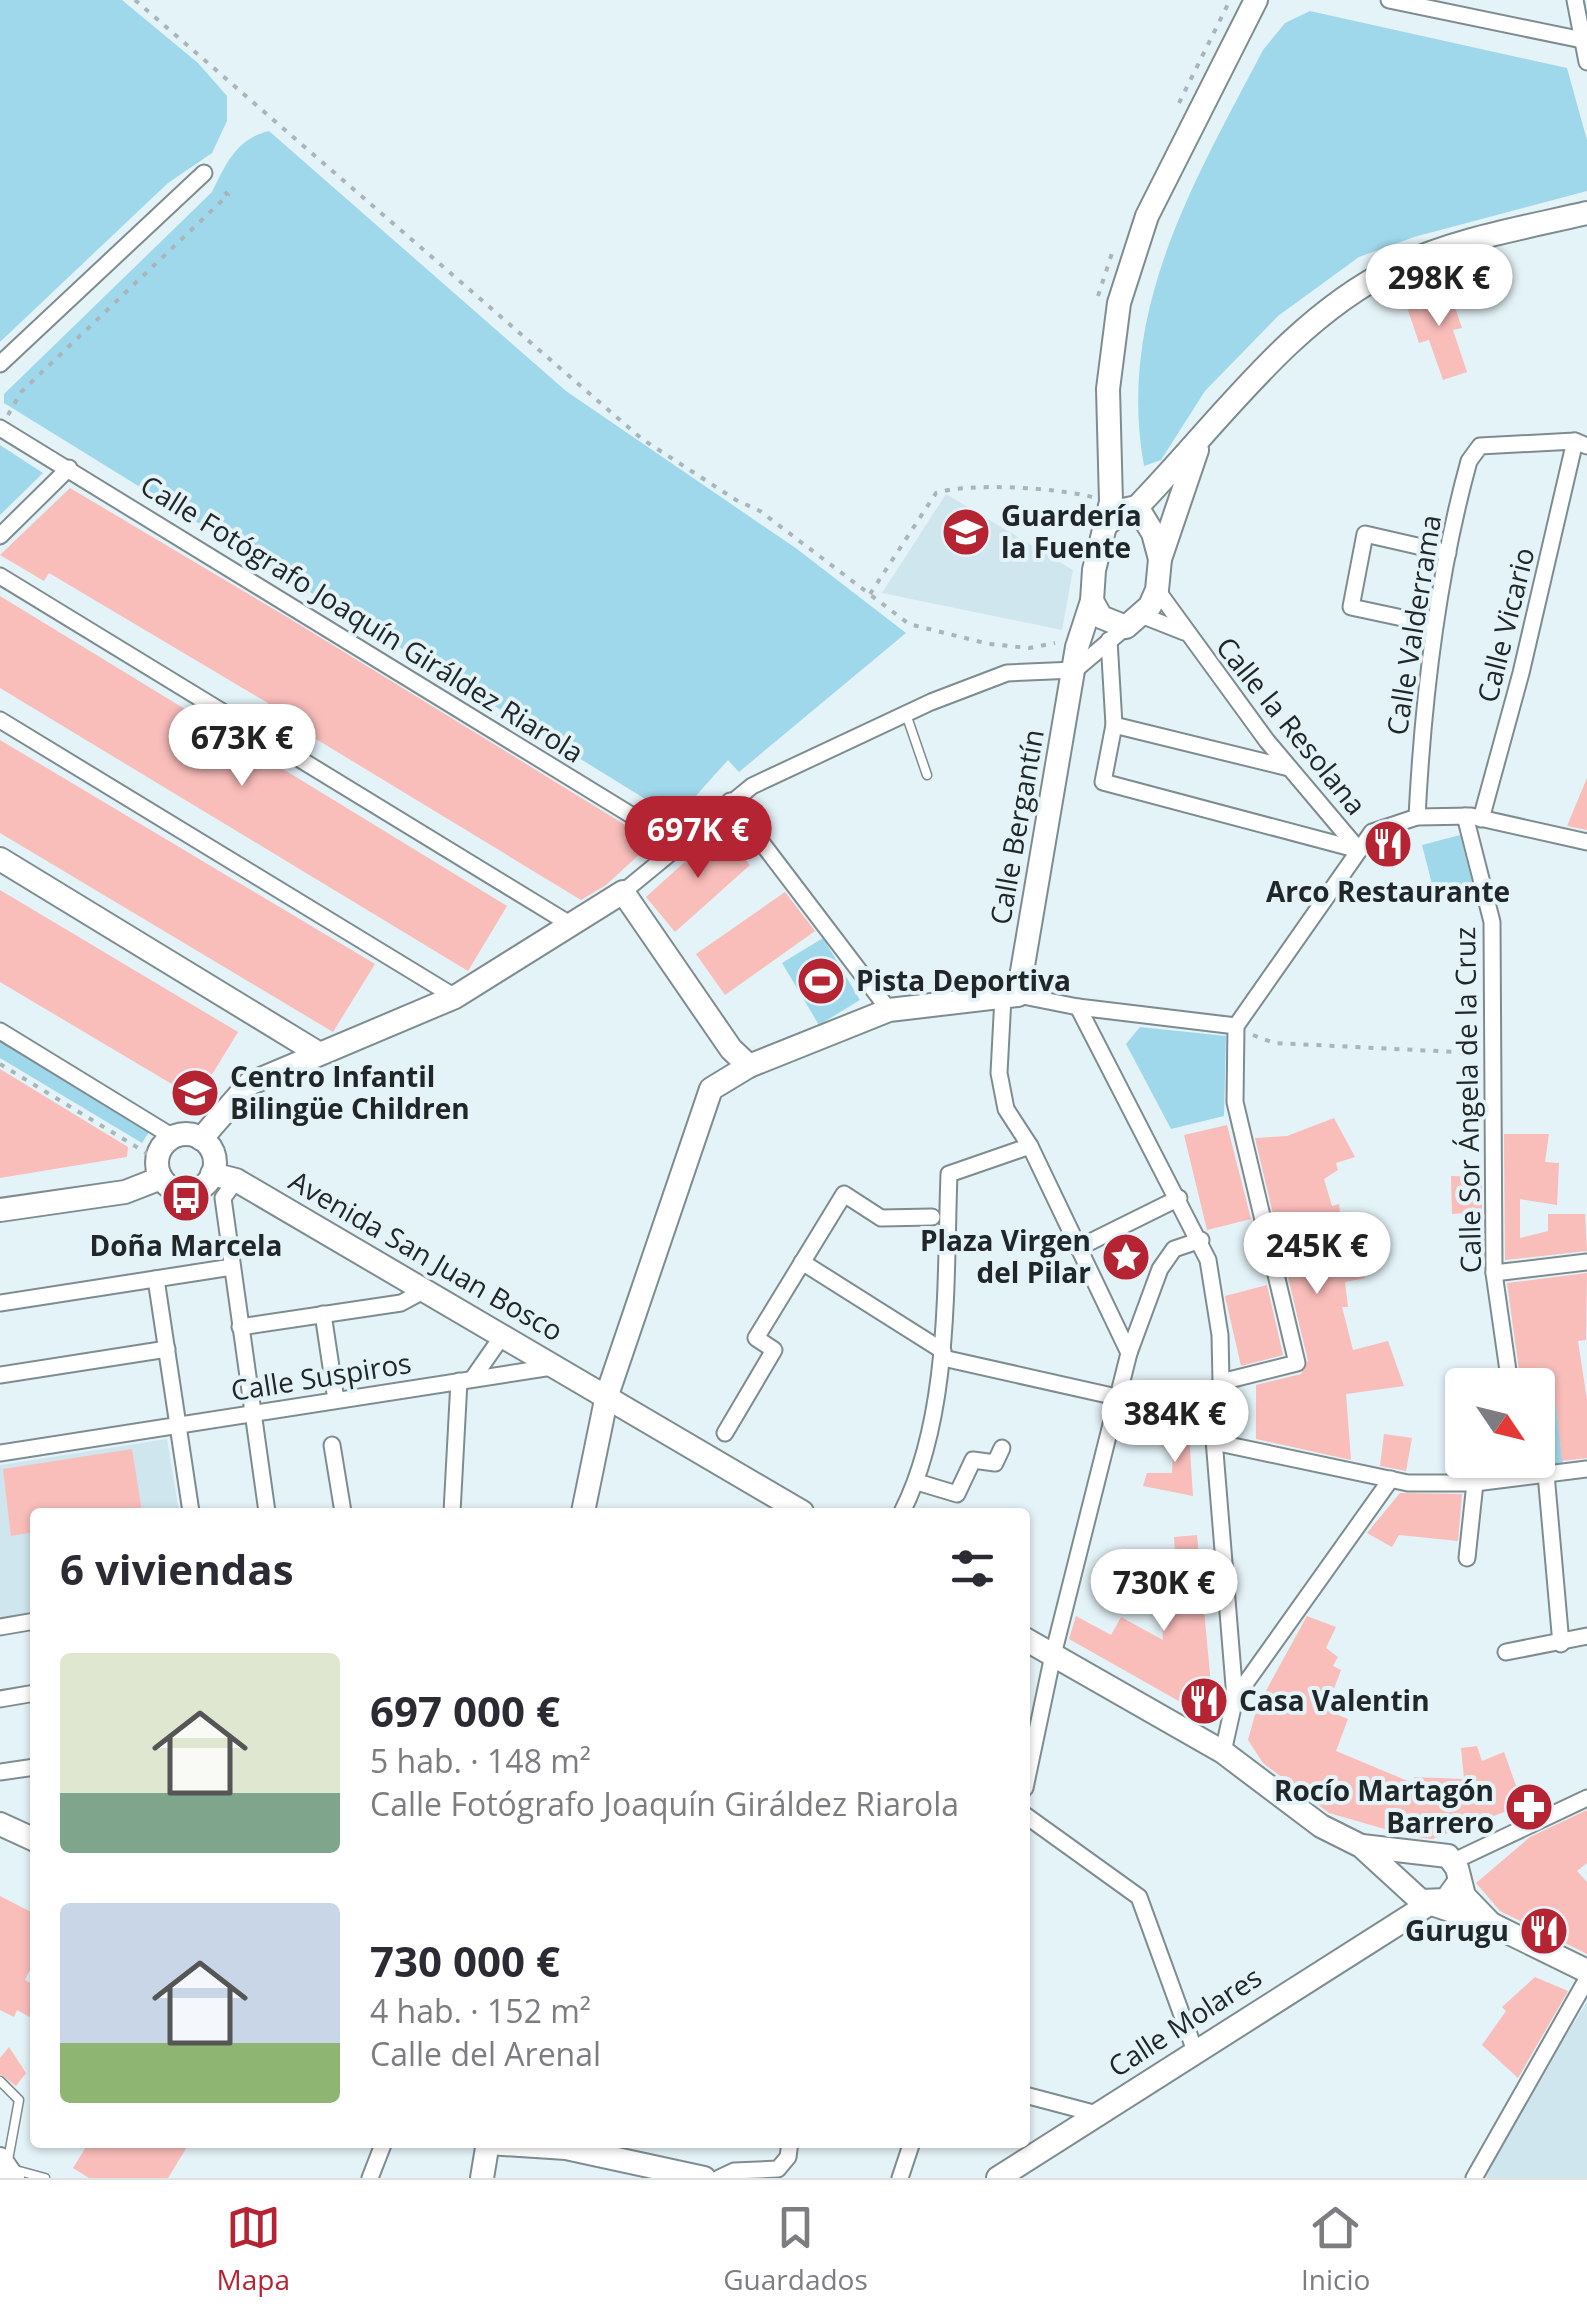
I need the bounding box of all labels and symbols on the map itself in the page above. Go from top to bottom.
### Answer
pin: 298K € [1358,244,1520,329]
street label: Calle Fotógrafo Joaquín Giráldez Riarola [134,465,591,771]
place label: Guardería la Fuente [1001,496,1142,566]
school or university icon: Guardería la Fuente [940,506,992,558]
street label: Calle Valderrama [1377,512,1449,738]
street label: Calle Vicario [1467,543,1543,706]
street label: Calle la Resolana [1208,628,1375,822]
pin: 673K € [161,704,323,789]
street label: Calle Bergantín [980,726,1052,927]
pin: 697K € [617,796,779,881]
restaurant icon: Arco Restaurante [1362,818,1414,870]
place label: Arco Restaurante [1266,872,1510,910]
street label: Calle Sor Ángela de la Cruz [1445,927,1489,1274]
sports icon: Pista Deportiva [795,955,847,1007]
place label: Pista Deportiva [856,961,1071,999]
place label: Centro Infantil Bilingüe Children [230,1057,470,1127]
school or university icon: Centro Infantil Bilingüe Children [169,1067,221,1119]
street label: Avenida San Juan Bosco [283,1161,570,1349]
bus stop icon: Doña Marcela [160,1172,212,1224]
pin: 245K € [1236,1212,1398,1297]
place label: Plaza Virgen del Pilar [920,1221,1091,1291]
place label: Doña Marcela [89,1226,283,1264]
place icon: Plaza Virgen del Pilar [1100,1231,1152,1283]
street label: Calle Suspiros [228,1343,414,1409]
north arrow [1445,1368,1555,1478]
pin: 384K € [1094,1380,1256,1465]
pin: 730K € [1083,1549,1245,1634]
restaurant icon: Casa Valentin [1178,1675,1230,1727]
place label: Casa Valentin [1239,1681,1430,1719]
place label: Rocío Martagón Barrero [1274,1771,1494,1841]
pharmacy icon: Rocío Martagón Barrero [1503,1781,1555,1833]
restaurant icon: Gurugu [1518,1905,1570,1957]
place label: Gurugu [1405,1911,1509,1949]
street label: Calle Molares [1101,1957,1268,2085]

